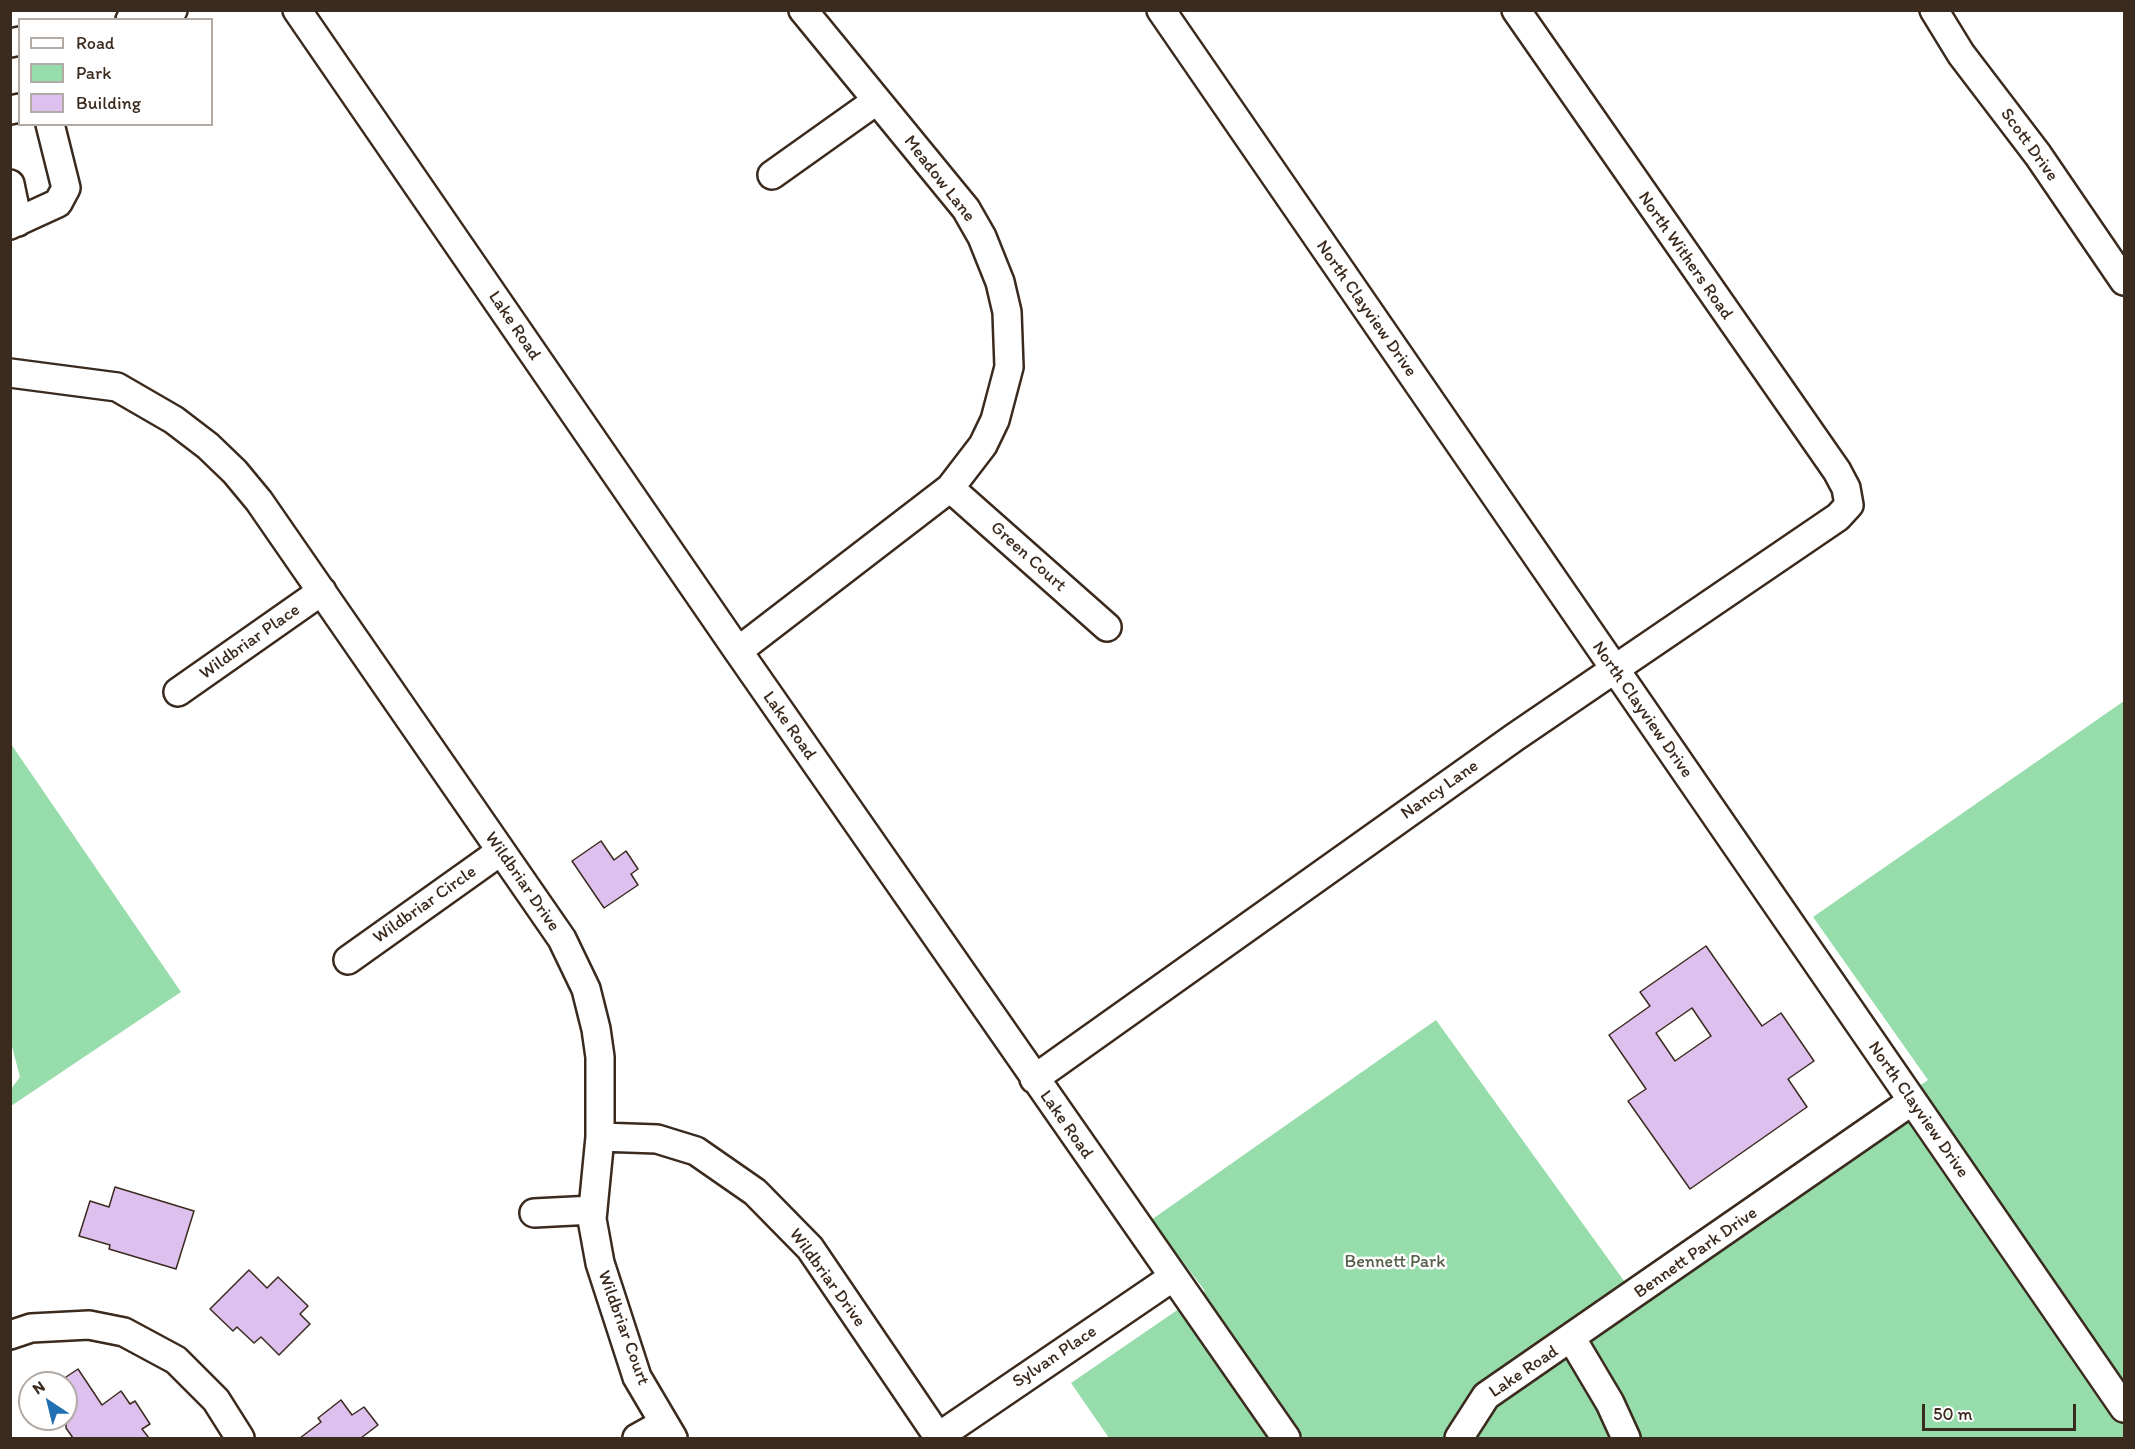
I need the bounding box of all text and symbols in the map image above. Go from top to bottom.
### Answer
legend [18,18,213,126]
text: Road [76,32,115,54]
text: Park [76,62,111,84]
text: Building [76,92,141,114]
street label: Scott Drive [1995,104,2063,186]
street label: Meadow Lane [898,131,980,227]
street label: North Withers Road [1633,188,1737,324]
street label: North Clayview Drive [1311,237,1421,381]
street label: Lake Road [483,287,545,365]
street label: Green Court [986,517,1070,597]
street label: Wildbriar Place [196,599,304,685]
street label: North Clayview Drive [1587,638,1697,782]
street label: Lake Road [757,687,821,765]
street label: Nancy Lane [1397,755,1483,825]
street label: Wildbriar Drive [480,828,564,936]
street label: Wildbriar Circle [369,861,481,949]
street label: North Clayview Drive [1863,1038,1973,1182]
street label: Lake Road [1034,1086,1098,1164]
street label: Bennett Park Drive [1630,1202,1762,1304]
street label: Wildbriar Drive [784,1224,870,1332]
park label: Bennett Park [1345,1251,1445,1273]
street label: Wildbriar Court [592,1268,654,1388]
street label: Sylvan Place [1009,1321,1101,1393]
street label: Lake Road [1485,1341,1563,1403]
north arrow [18,1371,78,1431]
text: N [29,1377,48,1398]
scale bar [1925,1392,2080,1430]
text: 50 m [1933,1403,1973,1425]

